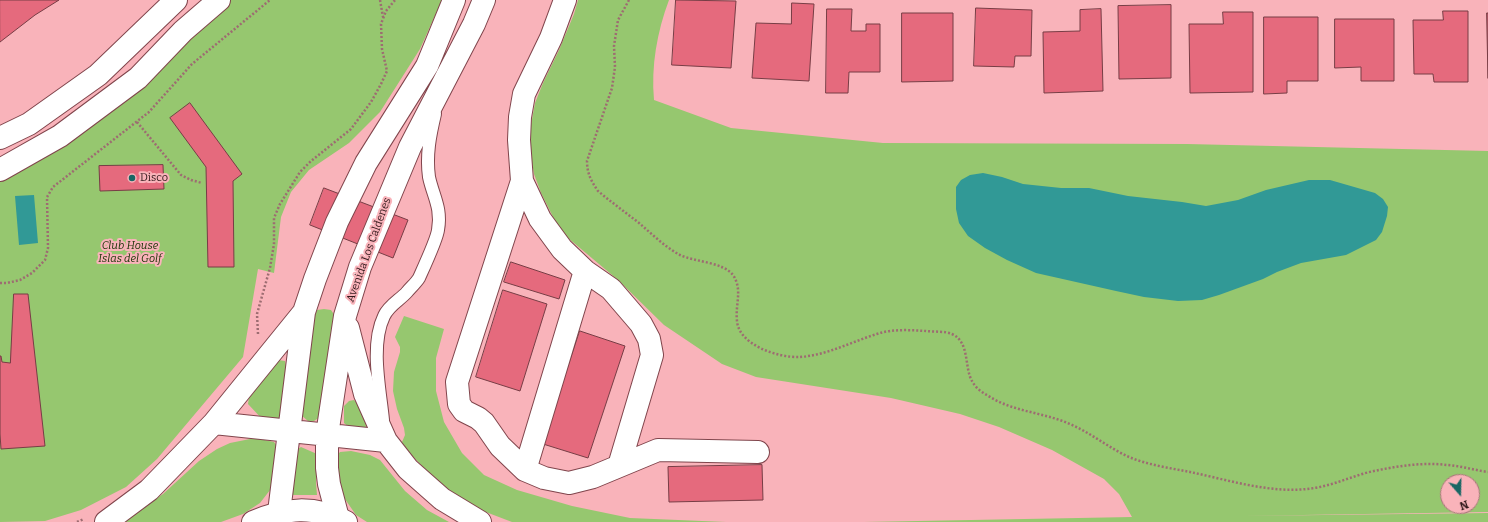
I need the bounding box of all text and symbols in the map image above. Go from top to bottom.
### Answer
place label: Disco [140,171,168,185]
marker: Disco [127,173,137,183]
street label: Avenida Los Caldenes [344,196,394,304]
park label: Club House Islas del Golf [98,239,162,265]
north arrow [1440,474,1480,514]
text: N [1458,497,1470,512]

